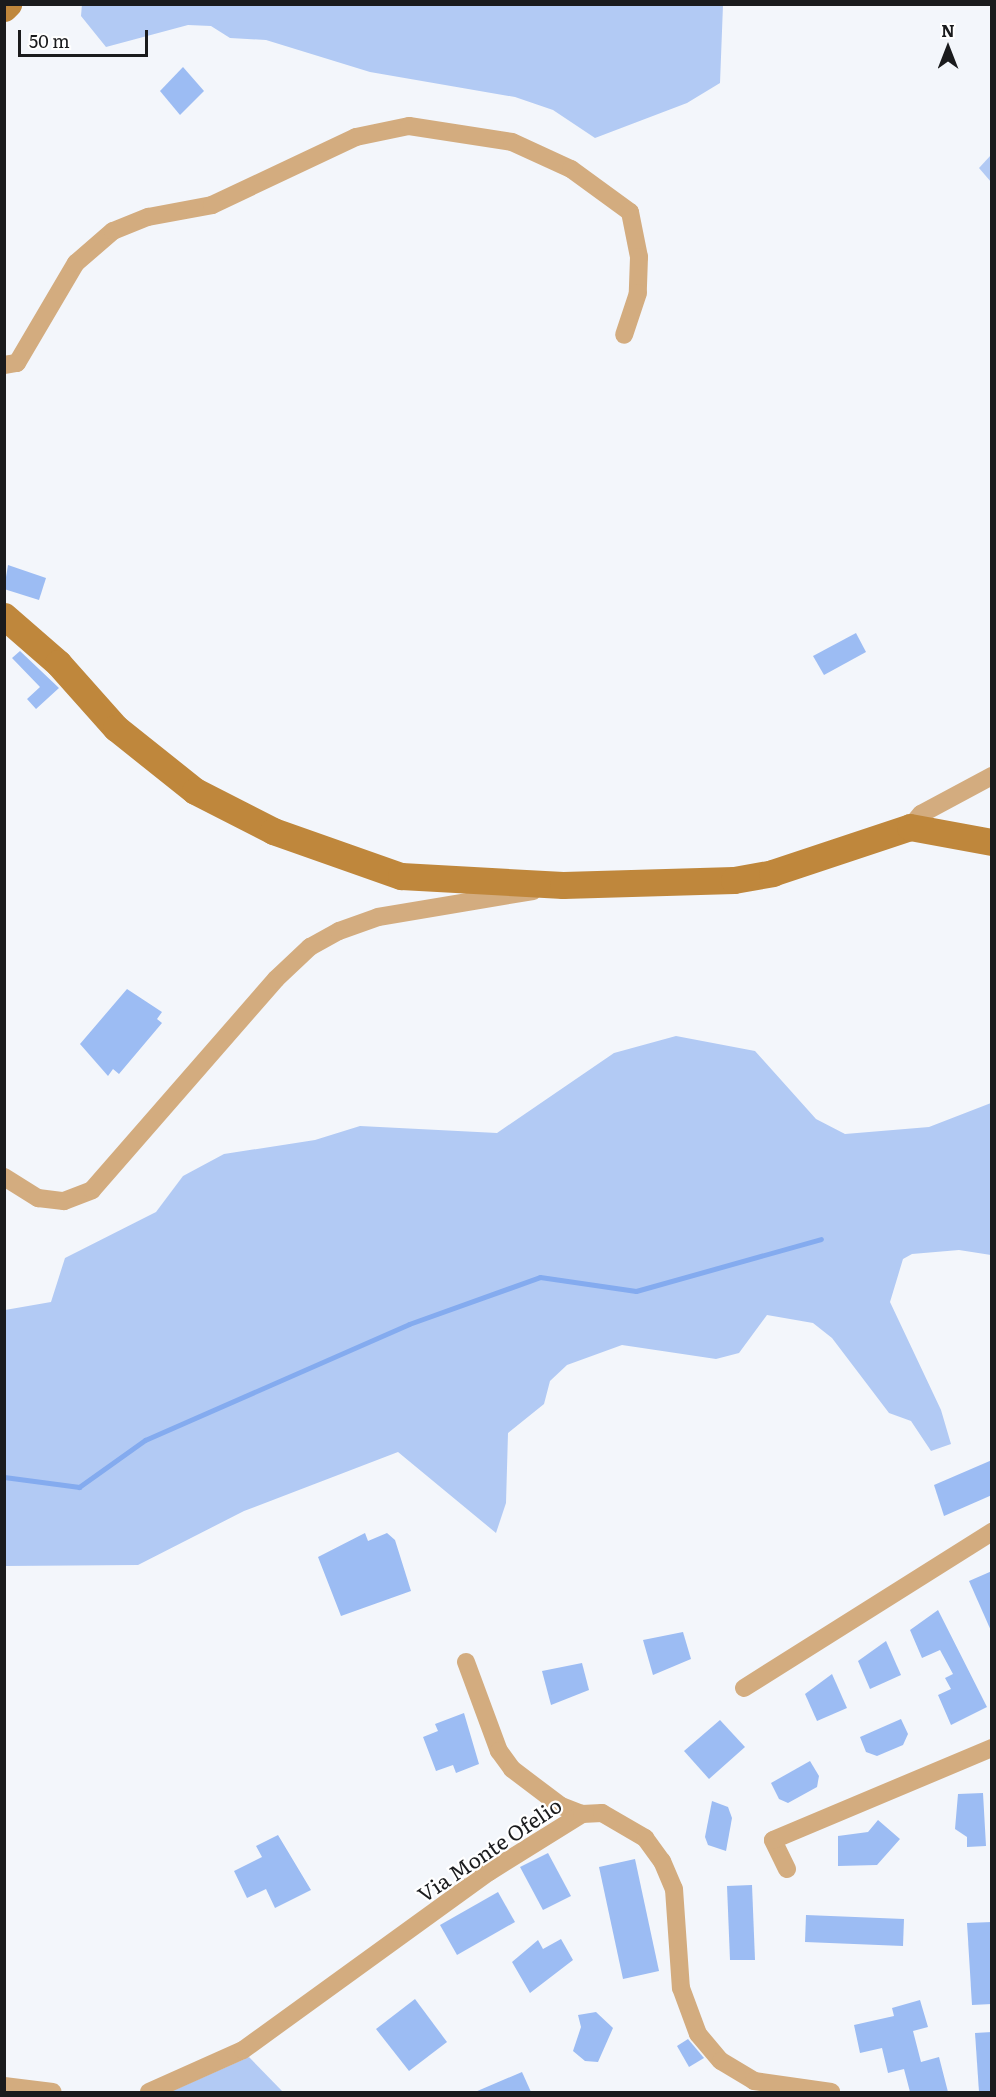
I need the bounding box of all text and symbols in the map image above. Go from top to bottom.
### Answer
scale bar [21,18,152,56]
north arrow [918,18,978,78]
text: N [941,18,955,42]
text: 50 m [29,27,70,54]
street label: Via Monte Ofelio [412,1792,566,1906]

